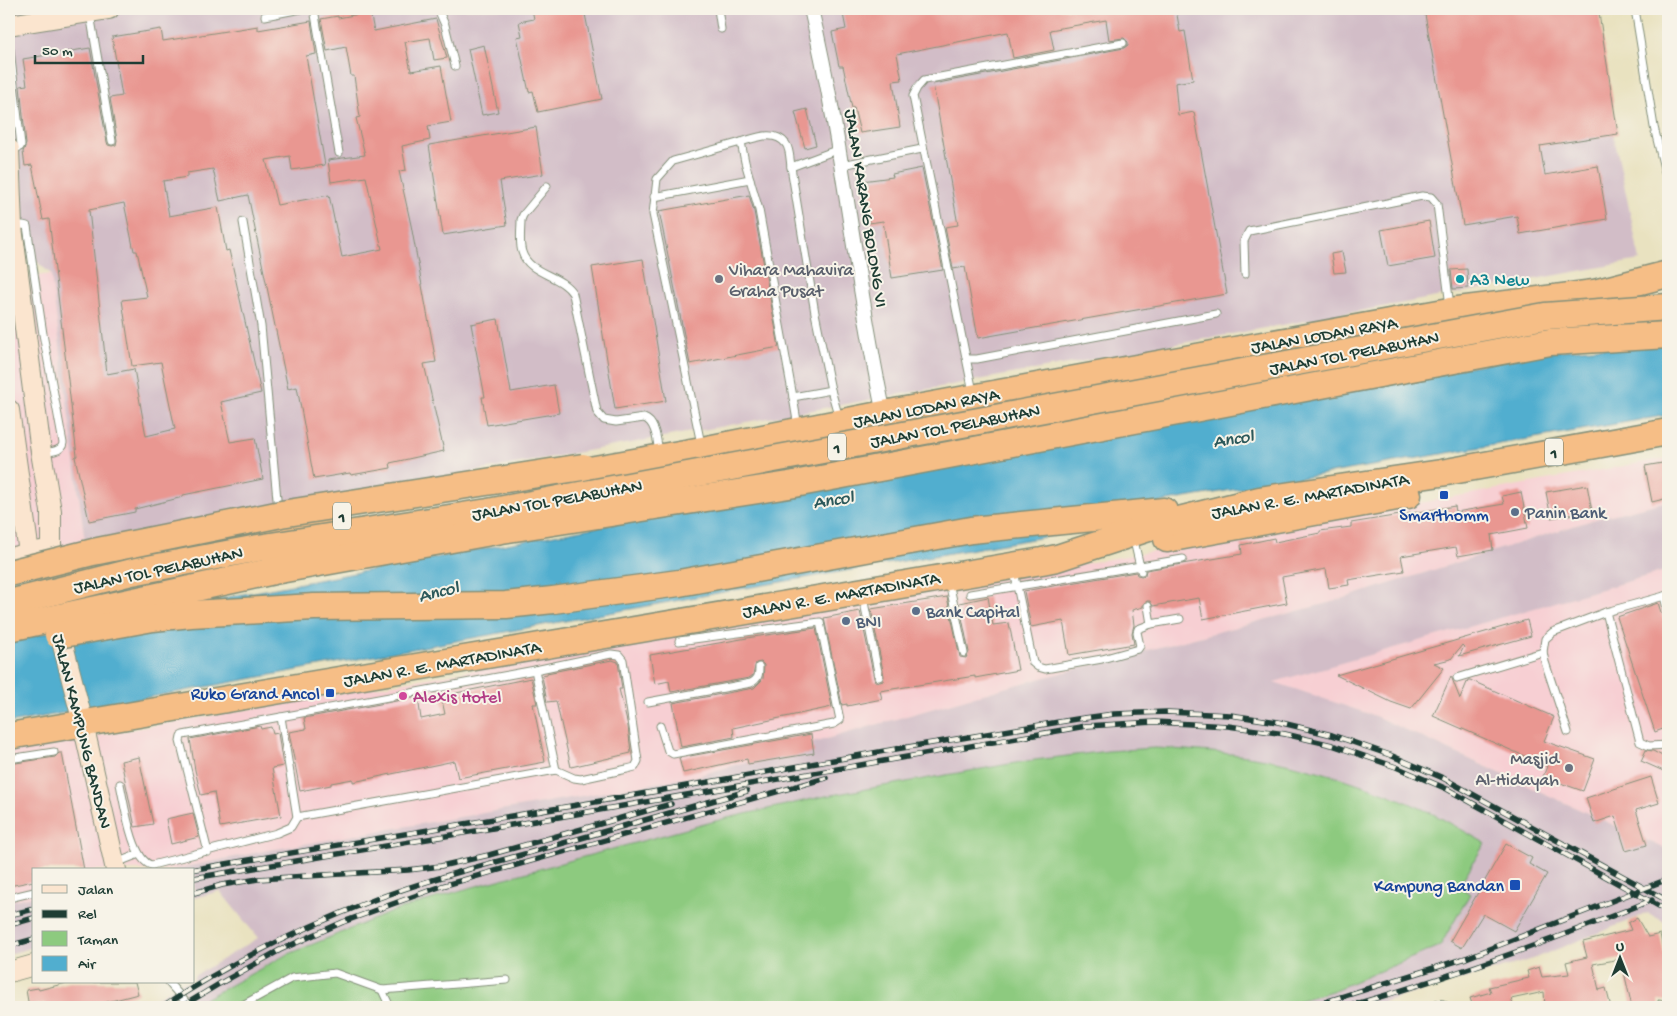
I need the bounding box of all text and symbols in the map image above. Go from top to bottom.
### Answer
scale bar [35,32,142,64]
text: 50 m [42,43,73,61]
street label: JALAN KARANG BOLONG VI [838,108,891,309]
place label: Vihara Mahavira Graha Pusat [728,261,855,303]
place label: A3 New [1470,271,1529,292]
marker: Vihara Mahavira Graha Pusat [713,273,725,285]
marker: A3 New [1454,273,1466,285]
street label: JALAN LODAN RAYA [1250,313,1401,360]
street label: JALAN TOL PELABUHAN [1268,328,1441,381]
street label: JALAN LODAN RAYA [852,385,1003,434]
street label: JALAN TOL PELABUHAN [869,401,1042,454]
water label: Ancol [1212,426,1257,455]
road number: 1 [828,434,846,461]
road number: 1 [1545,438,1563,466]
street label: JALAN R. E. MARTADINATA [1210,470,1412,525]
street label: JALAN TOL PELABUHAN [471,476,644,527]
water label: Ancol [812,487,857,516]
marker: Smarthomm [1438,489,1450,501]
road number: 1 [333,502,351,530]
place label: Panin Bank [1524,504,1608,525]
place label: Smarthomm [1399,506,1489,527]
marker: Panin Bank [1509,506,1521,518]
street label: JALAN TOL PELABUHAN [72,543,245,600]
street label: JALAN R. E. MARTADINATA [741,569,943,624]
water label: Ancol [416,577,463,609]
place label: Bank Capital [925,603,1020,624]
marker: Bank Capital [910,605,922,617]
place label: BNI [855,613,881,634]
marker: BNI [840,615,852,627]
street label: JALAN KAMPUNG BANDAN [46,632,115,831]
street label: JALAN R. E. MARTADINATA [342,638,544,693]
place label: Ruko Grand Ancol [191,685,320,706]
marker: Ruko Grand Ancol [324,687,336,699]
place label: Alexis Hotel [413,688,501,709]
marker: Alexis Hotel [397,690,409,702]
place label: Masjid Al-Hidayah [1476,750,1560,792]
marker: Masjid Al-Hidayah [1563,762,1575,774]
legend [32,868,195,984]
place label: Kampung Bandan [1374,877,1504,898]
marker: Kampung Bandan [1508,878,1522,892]
text: Jalan [78,882,113,900]
text: Rel [78,906,97,924]
text: Taman [77,932,118,950]
north arrow [1594,934,1644,984]
text: U [1616,939,1624,956]
text: Air [78,956,97,974]

